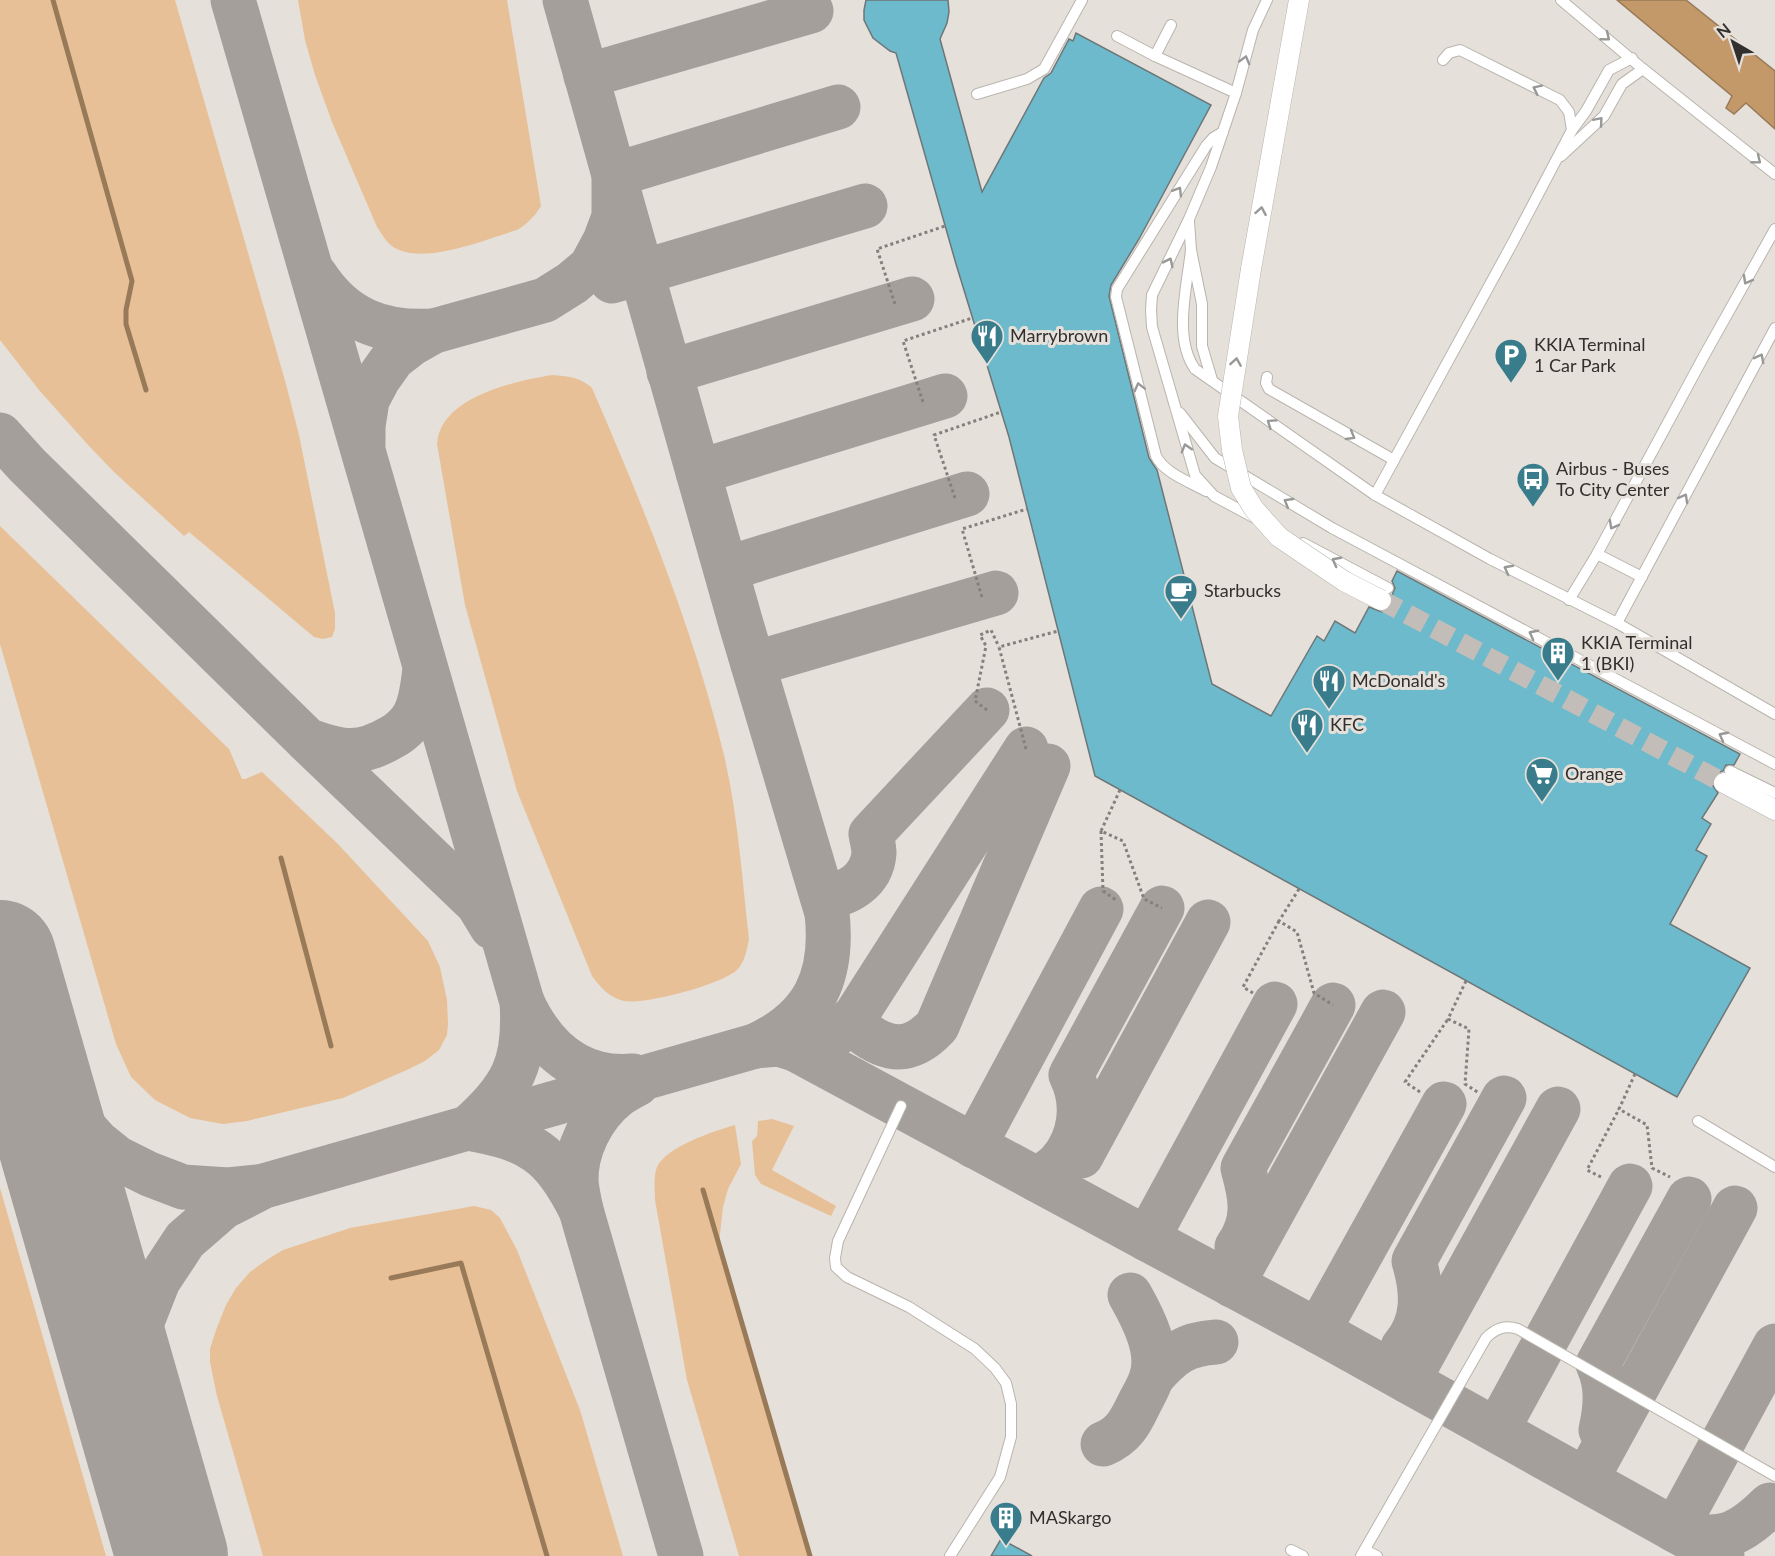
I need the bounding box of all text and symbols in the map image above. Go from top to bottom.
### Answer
north arrow [1703,12,1763,72]
text: N [1712,19,1734,41]
one-way arrow [1599,30,1610,41]
one-way arrow [1238,55,1250,66]
one-way arrow [1532,84,1543,96]
one-way arrow [1592,117,1603,128]
one-way arrow [1750,153,1761,164]
one-way arrow [1170,187,1182,197]
one-way arrow [1255,206,1267,216]
one-way arrow [1161,257,1173,268]
one-way arrow [1743,274,1754,284]
restaurant icon: Marrybrown [969,318,1005,365]
place label: Marrybrown [1010,324,1108,346]
place label: KKIA Terminal 1 Car Park [1534,333,1645,376]
parking icon: KKIA Terminal 1 Car Park [1493,337,1529,384]
one-way arrow [1753,353,1764,364]
one-way arrow [1230,357,1242,367]
one-way arrow [1133,382,1146,392]
one-way arrow [1266,419,1277,430]
one-way arrow [1344,428,1355,440]
one-way arrow [1181,443,1193,454]
place label: Airbus - Buses To City Center [1556,457,1670,500]
bus stop icon: Airbus - Buses To City Center [1515,461,1551,508]
one-way arrow [1677,494,1688,504]
one-way arrow [1284,497,1294,509]
one-way arrow [1609,519,1620,529]
one-way arrow [1332,557,1342,568]
one-way arrow [1504,564,1515,576]
cafe icon: Starbucks [1163,573,1199,620]
place label: Starbucks [1204,579,1281,601]
one-way arrow [1529,630,1539,641]
place label: KKIA Terminal 1 (BKI) [1581,631,1692,674]
building icon: KKIA Terminal 1 (BKI) [1540,635,1576,682]
restaurant icon: McDonald's [1311,663,1347,710]
place label: McDonald's [1352,669,1446,691]
restaurant icon: KFC [1289,707,1325,754]
place label: KFC [1330,713,1364,735]
one-way arrow [1719,732,1730,743]
supermarket icon: Orange [1524,756,1560,803]
place label: Orange [1565,762,1623,784]
building icon: MASkargo [988,1500,1024,1547]
place label: MASkargo [1029,1506,1111,1528]

